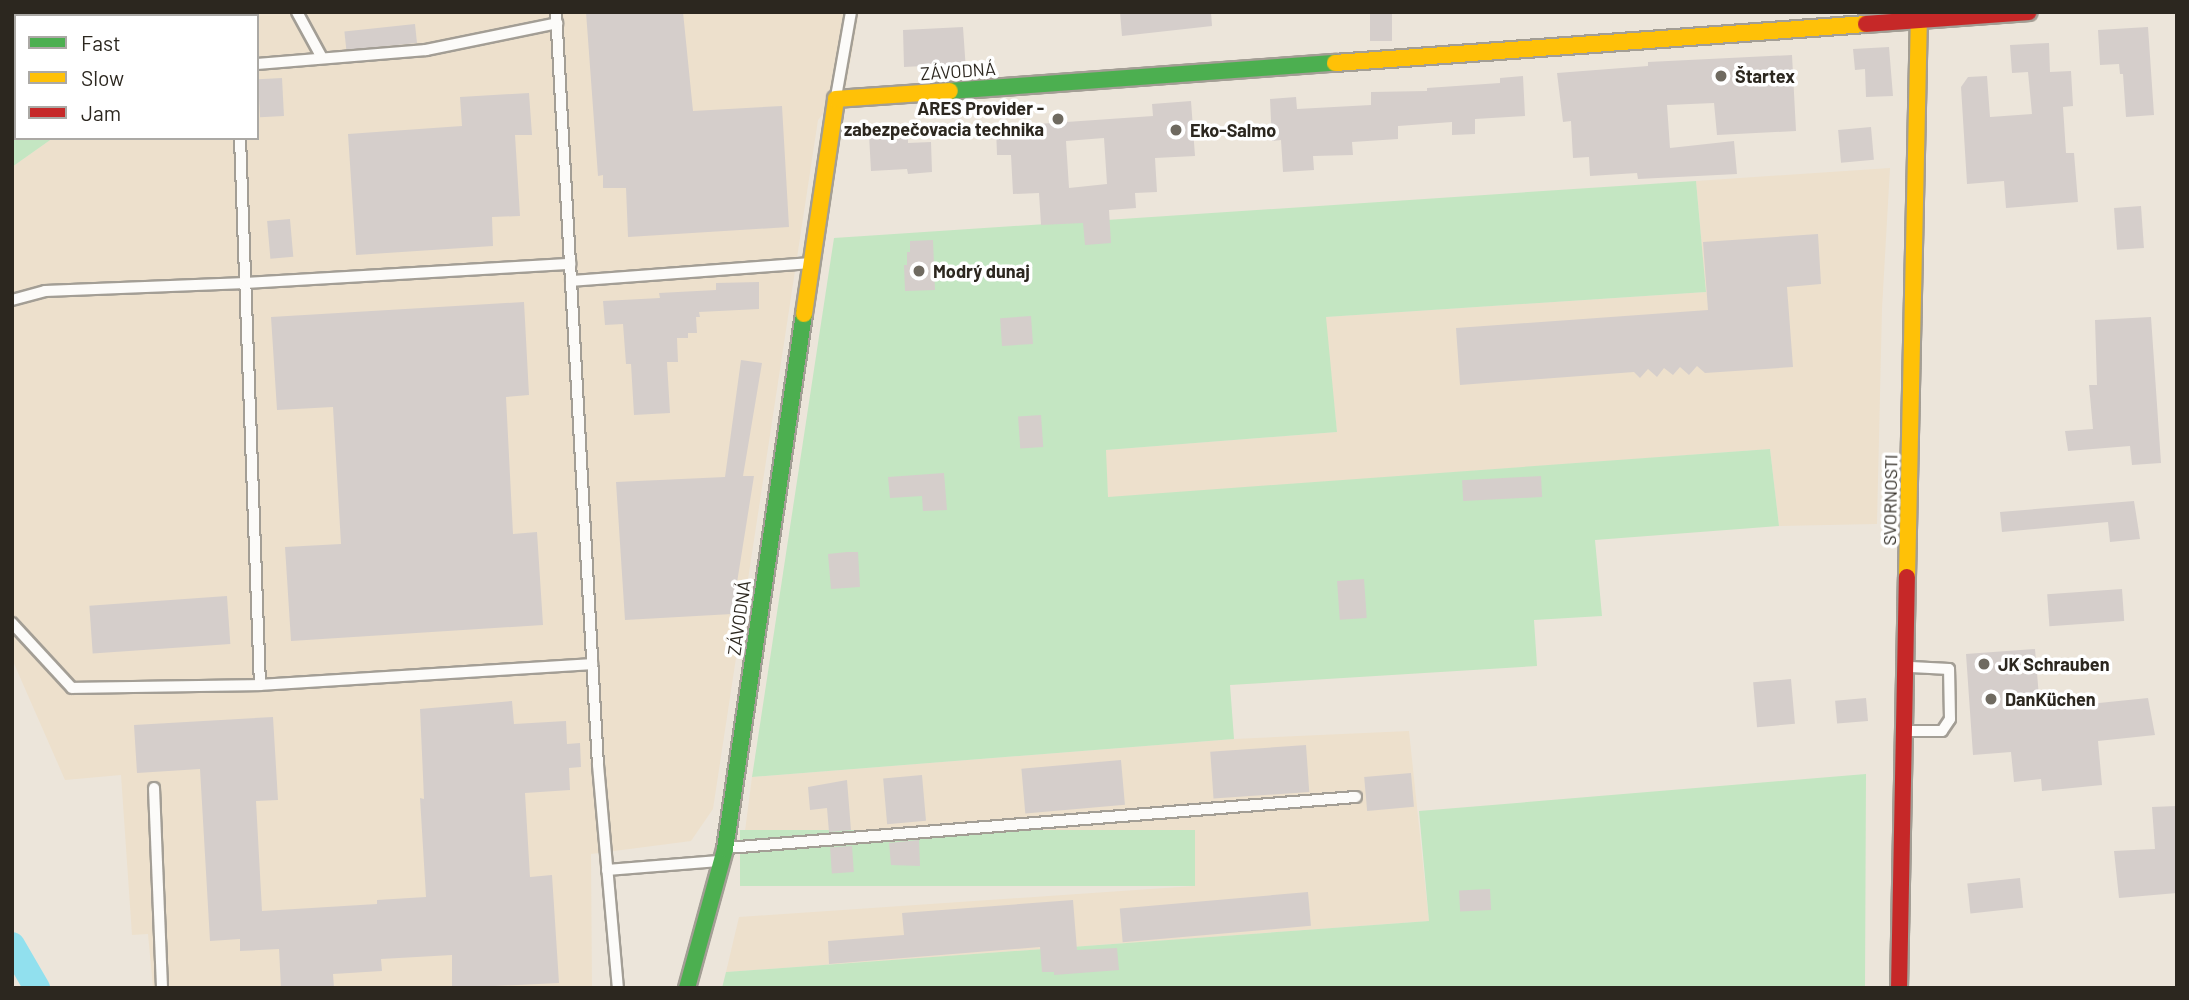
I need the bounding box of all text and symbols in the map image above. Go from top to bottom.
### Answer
legend [14,14,259,140]
text: Fast [81,30,121,55]
street label: ZÁVODNÁ [920,58,996,84]
text: Slow [81,65,124,90]
place label: Štartex [1735,65,1795,87]
marker: Štartex [1713,68,1729,84]
place label: ARES Provider - zabezpečovacia technika [844,98,1044,140]
text: Jam [81,100,121,125]
marker: ARES Provider - zabezpečovacia technika [1050,111,1066,127]
place label: Eko-Salmo [1190,119,1276,141]
marker: Eko-Salmo [1168,122,1184,138]
place label: Modrý dunaj [933,260,1030,282]
marker: Modrý dunaj [911,263,927,279]
street label: SVORNOSTI [1878,454,1902,546]
street label: ZÁVODNÁ [723,579,755,657]
place label: JK Schrauben [1998,653,2109,675]
marker: JK Schrauben [1976,656,1992,672]
place label: DanKüchen [2005,688,2096,710]
marker: DanKüchen [1983,691,1999,707]

